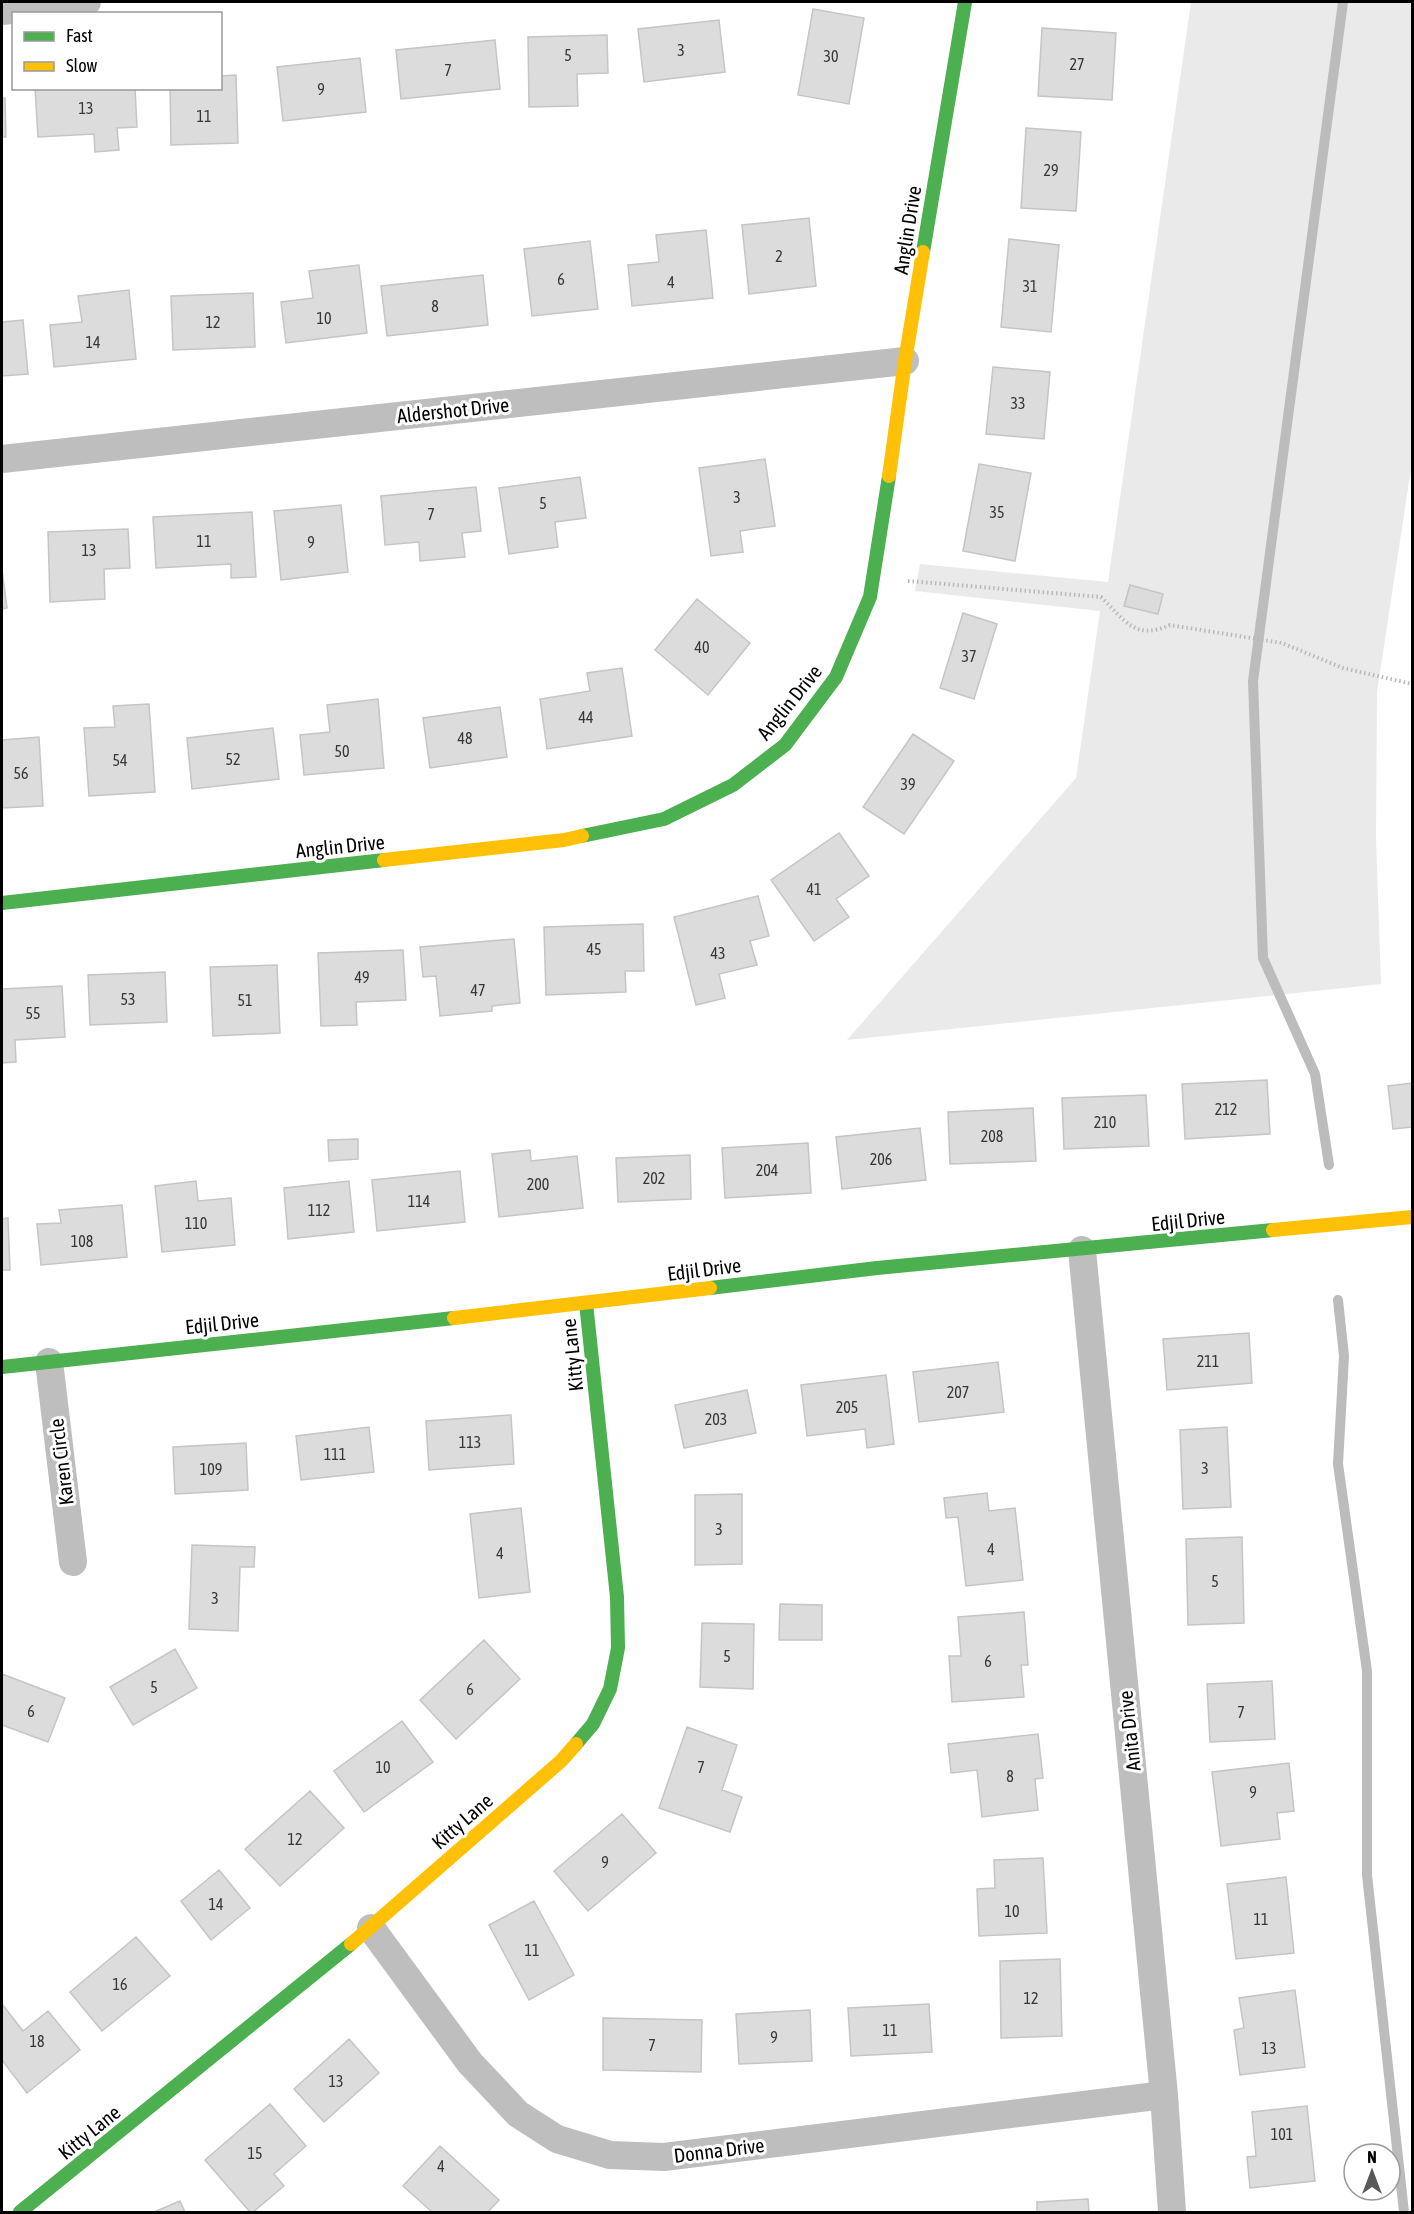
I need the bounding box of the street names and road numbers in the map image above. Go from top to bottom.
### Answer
street label: Anglin Drive [889,184,925,276]
street label: Aldershot Drive [396,393,510,427]
street label: Anglin Drive [752,660,826,744]
street label: Anglin Drive [294,830,386,862]
street label: Edjil Drive [1150,1205,1226,1235]
street label: Edjil Drive [666,1253,742,1285]
street label: Edjil Drive [184,1308,260,1338]
street label: Kitty Lane [557,1318,587,1392]
street label: Karen Circle [44,1417,78,1507]
street label: Anita Drive [1113,1690,1145,1772]
street label: Kitty Lane [427,1788,497,1854]
street label: Kitty Lane [54,2100,124,2164]
street label: Donna Drive [672,2133,766,2167]

